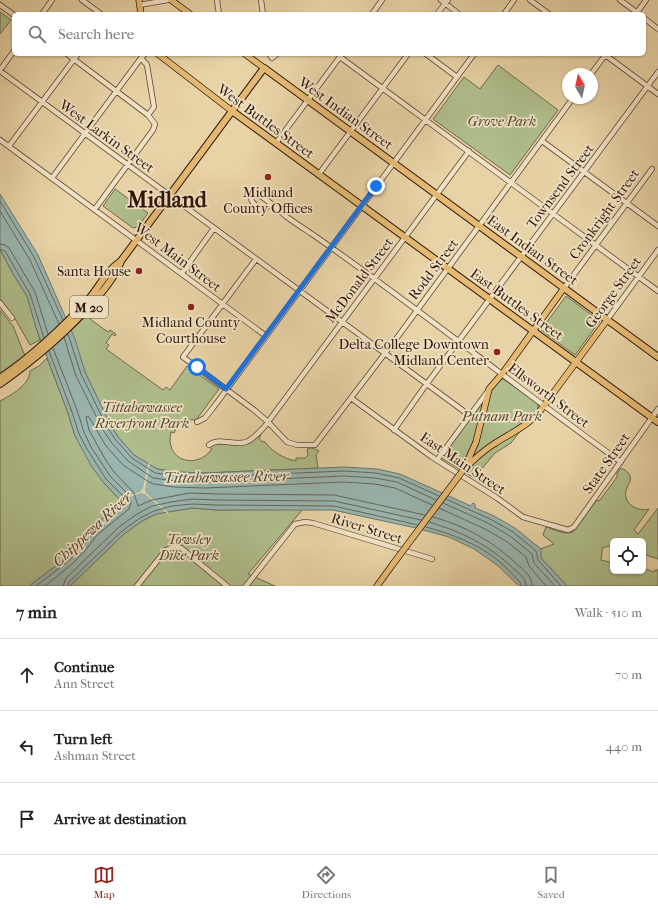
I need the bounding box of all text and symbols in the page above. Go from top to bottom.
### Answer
search box [12,12,646,56]
icon: search [26,23,48,45]
text: Search here [58,25,134,43]
north arrow [562,68,598,104]
street label: West Indian Street [294,73,396,153]
street label: West Buttles Street [213,80,318,162]
street label: West Larkin Street [55,96,157,177]
park label: Grove Park [468,113,536,130]
street label: Townsend Street [523,141,598,232]
street label: Cronkright Street [566,166,643,263]
marker: Midland County Offices [263,172,273,182]
route end [367,177,385,195]
place label: Midland County Offices [223,184,313,217]
district label: Midland [126,187,208,213]
street label: East Indian Street [484,212,581,289]
street label: West Main Street [130,219,225,296]
street label: McDonald Street [322,234,397,326]
street label: Rodd Street [405,235,462,303]
street label: George Street [582,253,645,331]
place label: Santa House [57,263,131,280]
street label: East Buttles Street [467,265,567,344]
marker: Santa House [134,266,144,276]
road number: M 20 [70,296,108,318]
marker: Midland County Courthouse [186,302,196,312]
place label: Midland County Courthouse [142,314,241,347]
place label: Delta College Downtown Midland Center [338,336,489,369]
marker: Delta College Downtown Midland Center [492,347,502,357]
route start [188,358,206,376]
street label: Ellsworth Street [505,359,593,431]
park label: Tittabawassee Riverfront Park [94,399,189,432]
park label: Putnam Park [461,408,542,425]
street label: East Main Street [417,428,509,498]
street label: State Street [579,430,634,497]
water label: Tittabawassee River [163,467,290,487]
water label: Chippewa River [49,487,136,570]
street label: River Street [329,510,405,547]
park label: Towsley Dike Park [158,531,219,564]
map controls [610,538,646,574]
button: locate [610,538,646,574]
text: 7 min [16,602,57,622]
text: Walk · 510 m [575,605,642,620]
text: Continue [54,658,114,676]
icon: ahead [16,664,38,686]
text: 70 m [615,667,642,682]
text: Ann Street [54,676,115,691]
text: Turn left [54,730,112,748]
icon: left [16,736,38,758]
text: 440 m [606,739,642,754]
text: Ashman Street [54,748,136,763]
icon: arrive [16,808,38,830]
text: Arrive at destination [54,810,186,828]
tab: Map [93,864,115,901]
tab: Directions [302,864,351,901]
tab: Saved [537,864,565,901]

